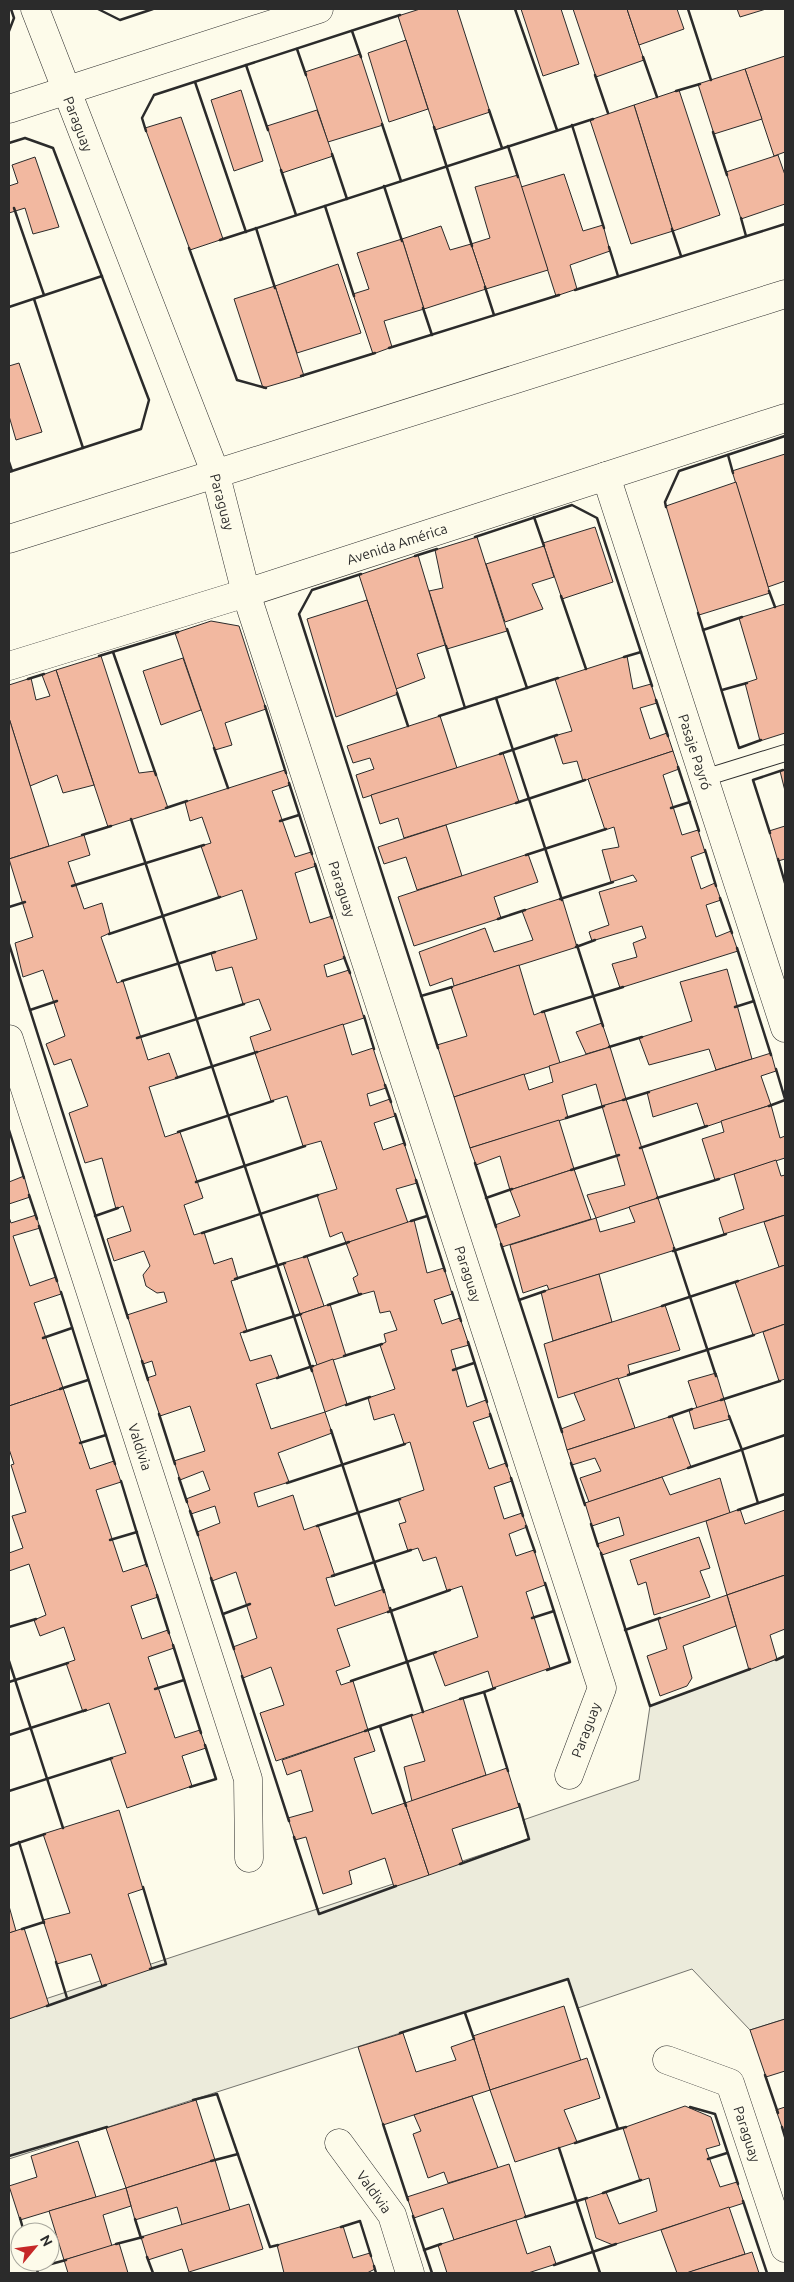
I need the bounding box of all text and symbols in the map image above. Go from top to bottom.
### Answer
street label: Paraguay [60,94,96,154]
street label: Paraguay [207,472,237,532]
street label: Avenida América [345,520,449,568]
street label: Pasaje Payró [675,712,715,792]
street label: Paraguay [325,859,359,919]
street label: Paraguay [451,1244,485,1304]
street label: Valdivia [125,1421,155,1473]
street label: Paraguay [568,1700,604,1760]
street label: Paraguay [730,2104,764,2164]
street label: Valdivia [353,2168,395,2216]
north arrow [10,2222,60,2272]
text: N [37,2232,56,2249]

